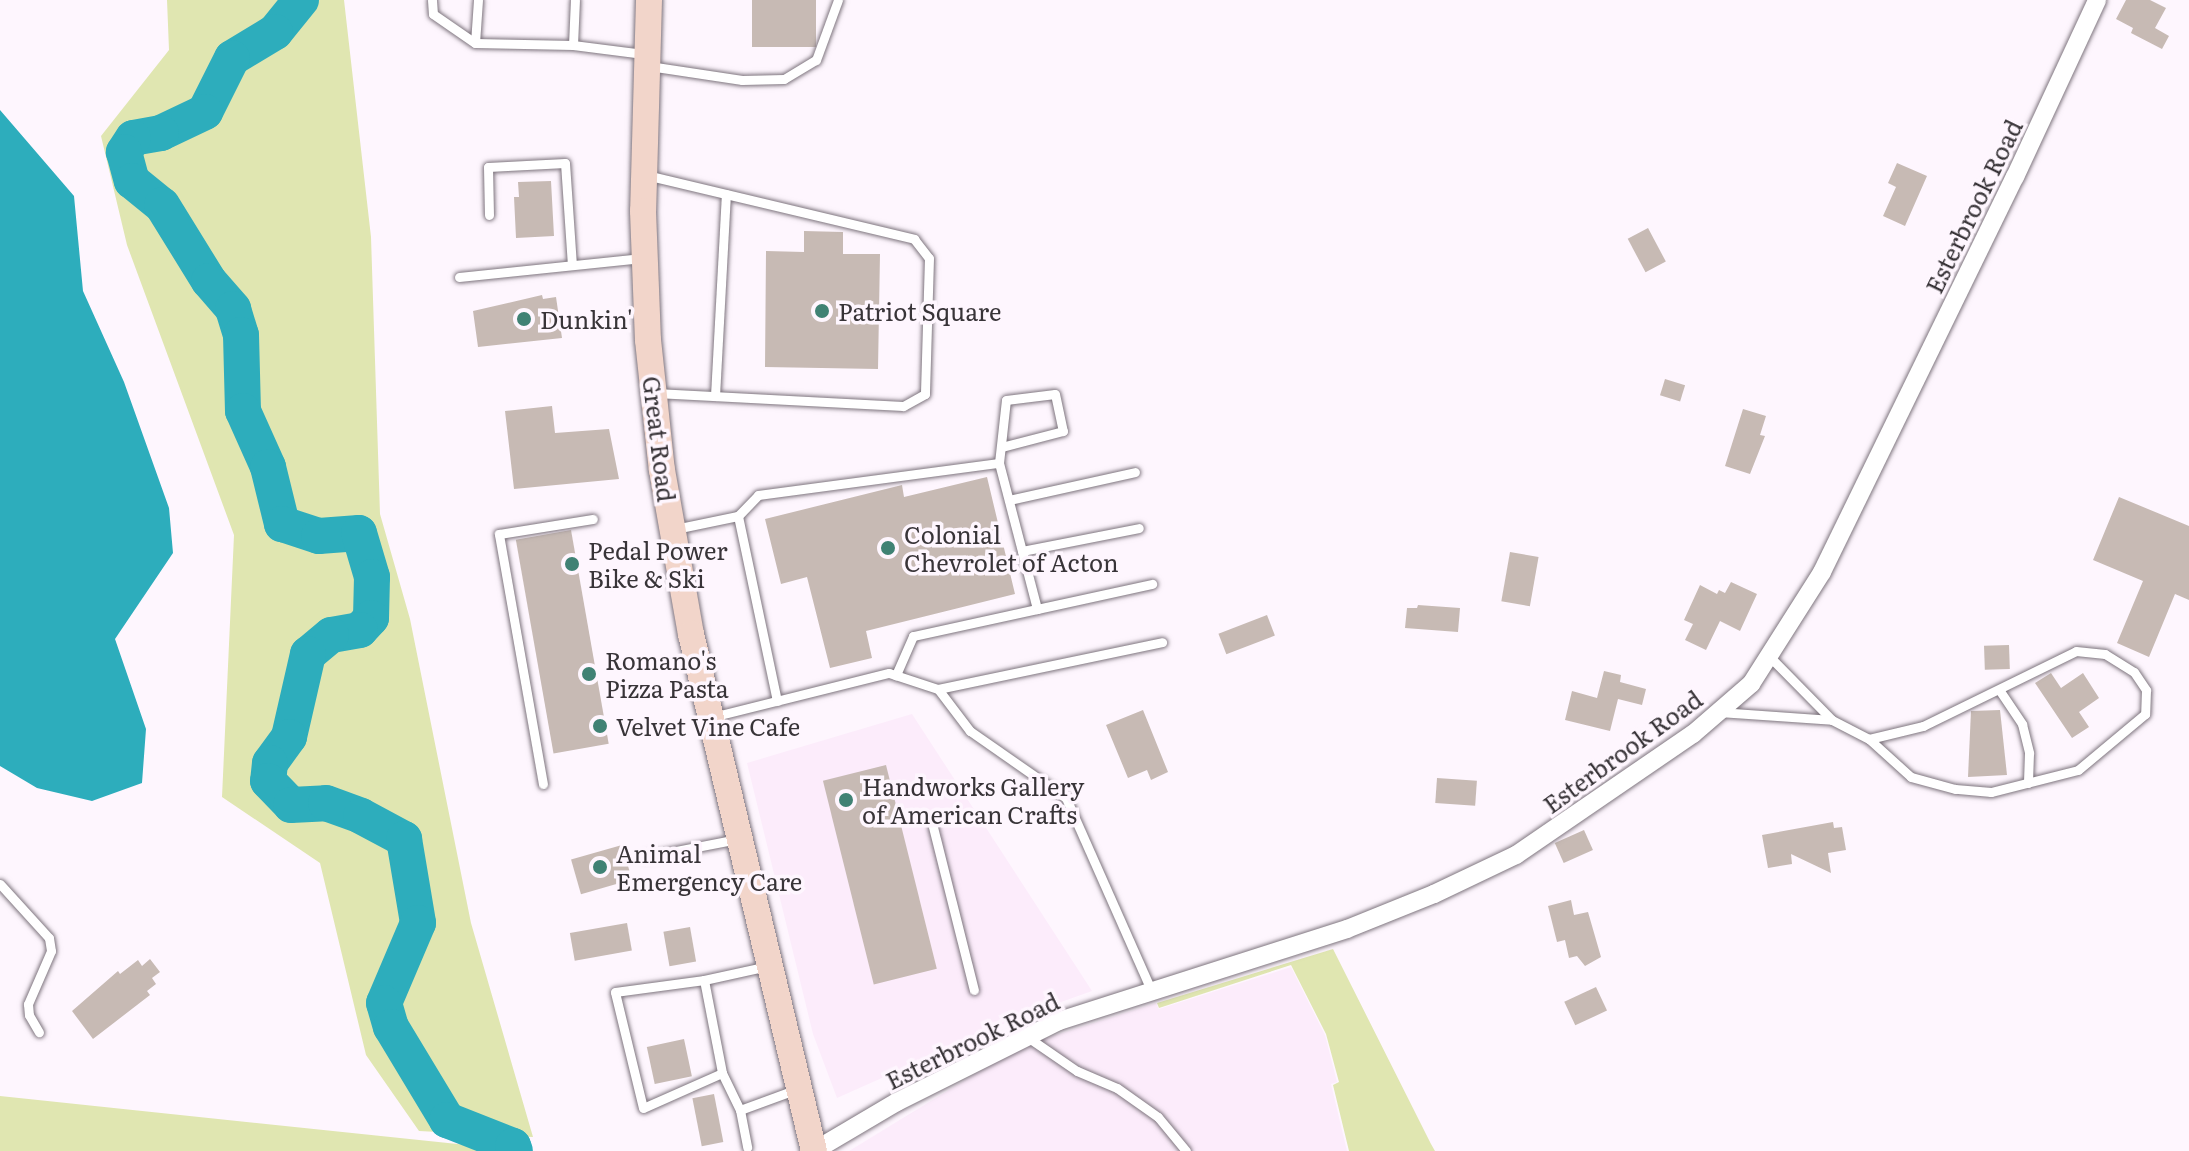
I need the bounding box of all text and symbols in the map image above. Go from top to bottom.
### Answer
street label: Esterbrook Road [1919,115,2027,297]
place label: Patriot Square [838,297,1001,325]
marker: Patriot Square [813,302,831,320]
place label: Dunkin' [540,305,633,333]
marker: Dunkin' [515,310,533,328]
street label: Great Road [638,374,682,504]
place label: Colonial Chevrolet of Acton [904,520,1119,576]
place label: Pedal Power Bike & Ski [588,536,727,592]
marker: Colonial Chevrolet of Acton [879,539,897,557]
marker: Pedal Power Bike & Ski [563,555,581,573]
place label: Romano's Pizza Pasta [605,646,729,702]
marker: Romano's Pizza Pasta [580,665,598,683]
street label: Esterbrook Road [1537,684,1707,818]
place label: Velvet Vine Cafe [616,712,800,740]
marker: Velvet Vine Cafe [591,717,609,735]
place label: Handworks Gallery of American Crafts [862,772,1084,828]
marker: Handworks Gallery of American Crafts [837,791,855,809]
place label: Animal Emergency Care [616,839,802,895]
marker: Animal Emergency Care [591,858,609,876]
street label: Esterbrook Road [881,986,1063,1094]

